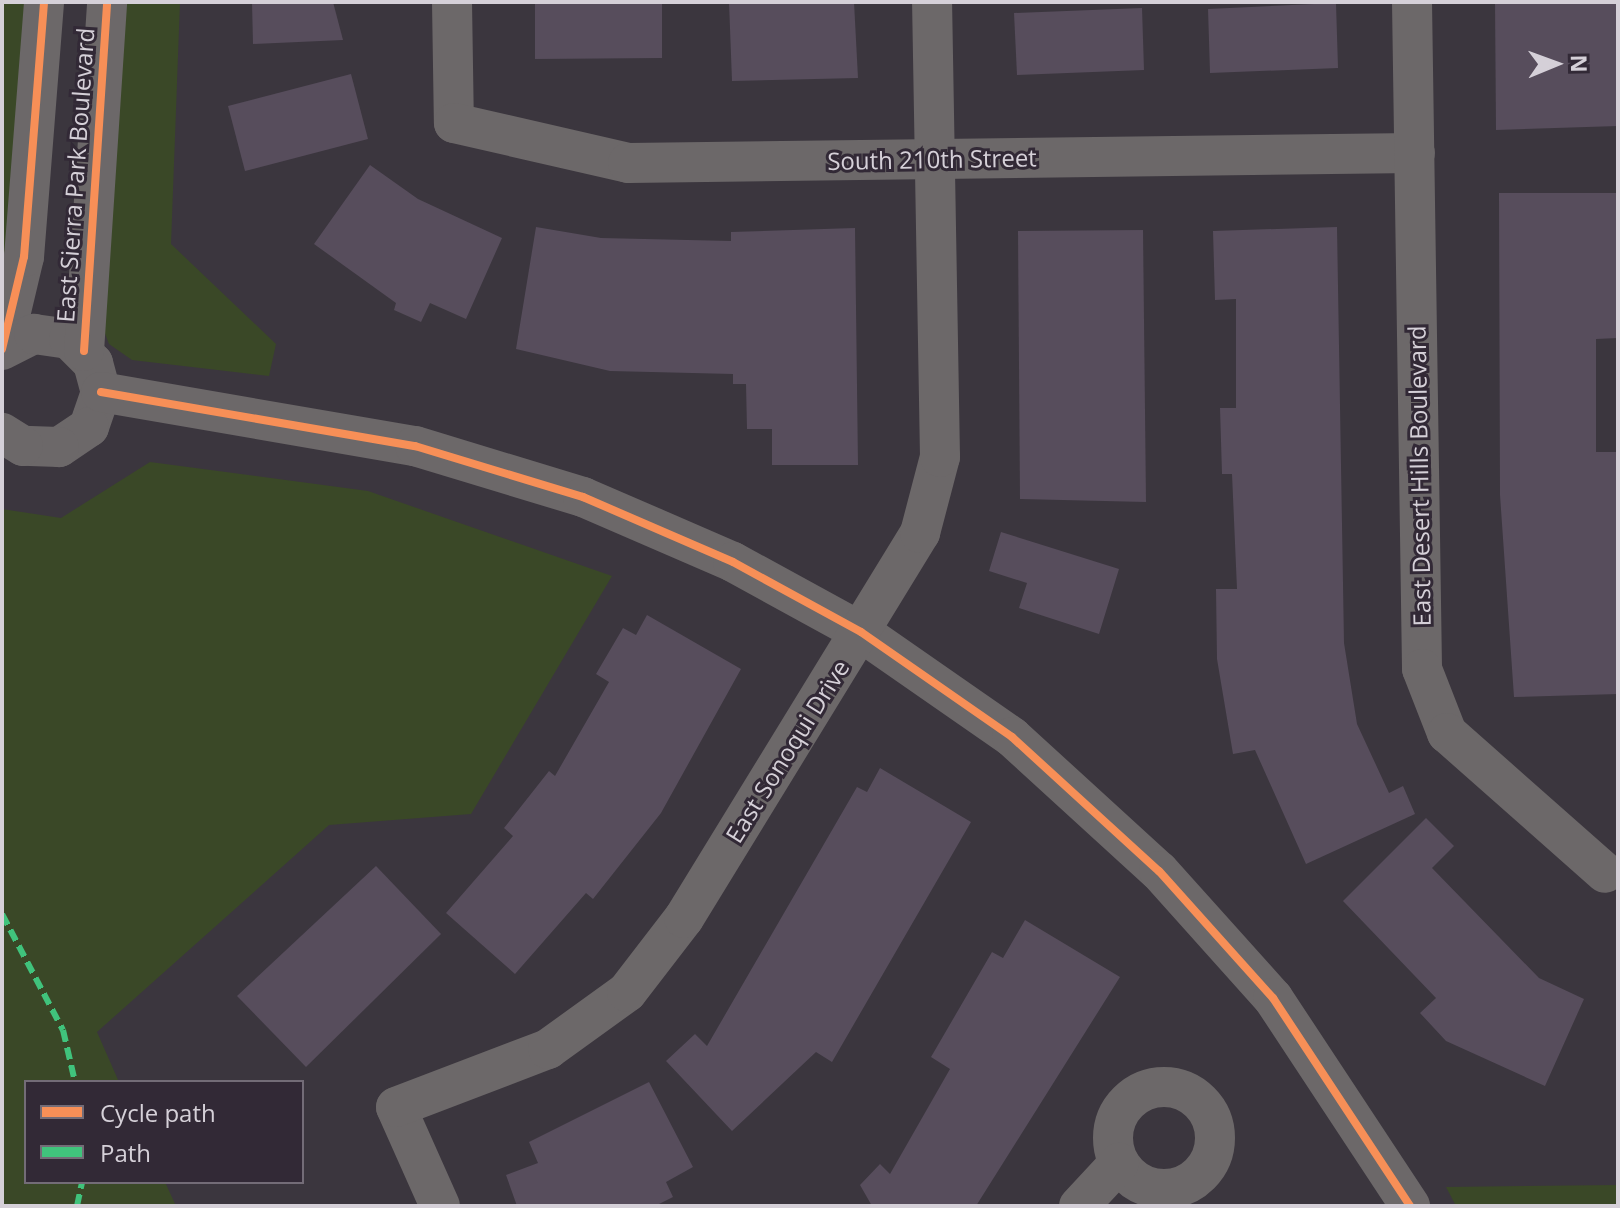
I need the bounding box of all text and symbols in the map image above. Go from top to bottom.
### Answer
north arrow [1516,24,1596,104]
street label: East Sierra Park Boulevard [50,27,100,323]
text: N [1565,54,1595,73]
street label: South 210th Street [827,143,1037,175]
street label: East Desert Hills Boulevard [1402,325,1436,627]
street label: East Sonoqui Drive [719,654,855,848]
legend [24,1080,304,1184]
text: Cycle path [100,1096,216,1129]
text: Path [100,1136,151,1169]

